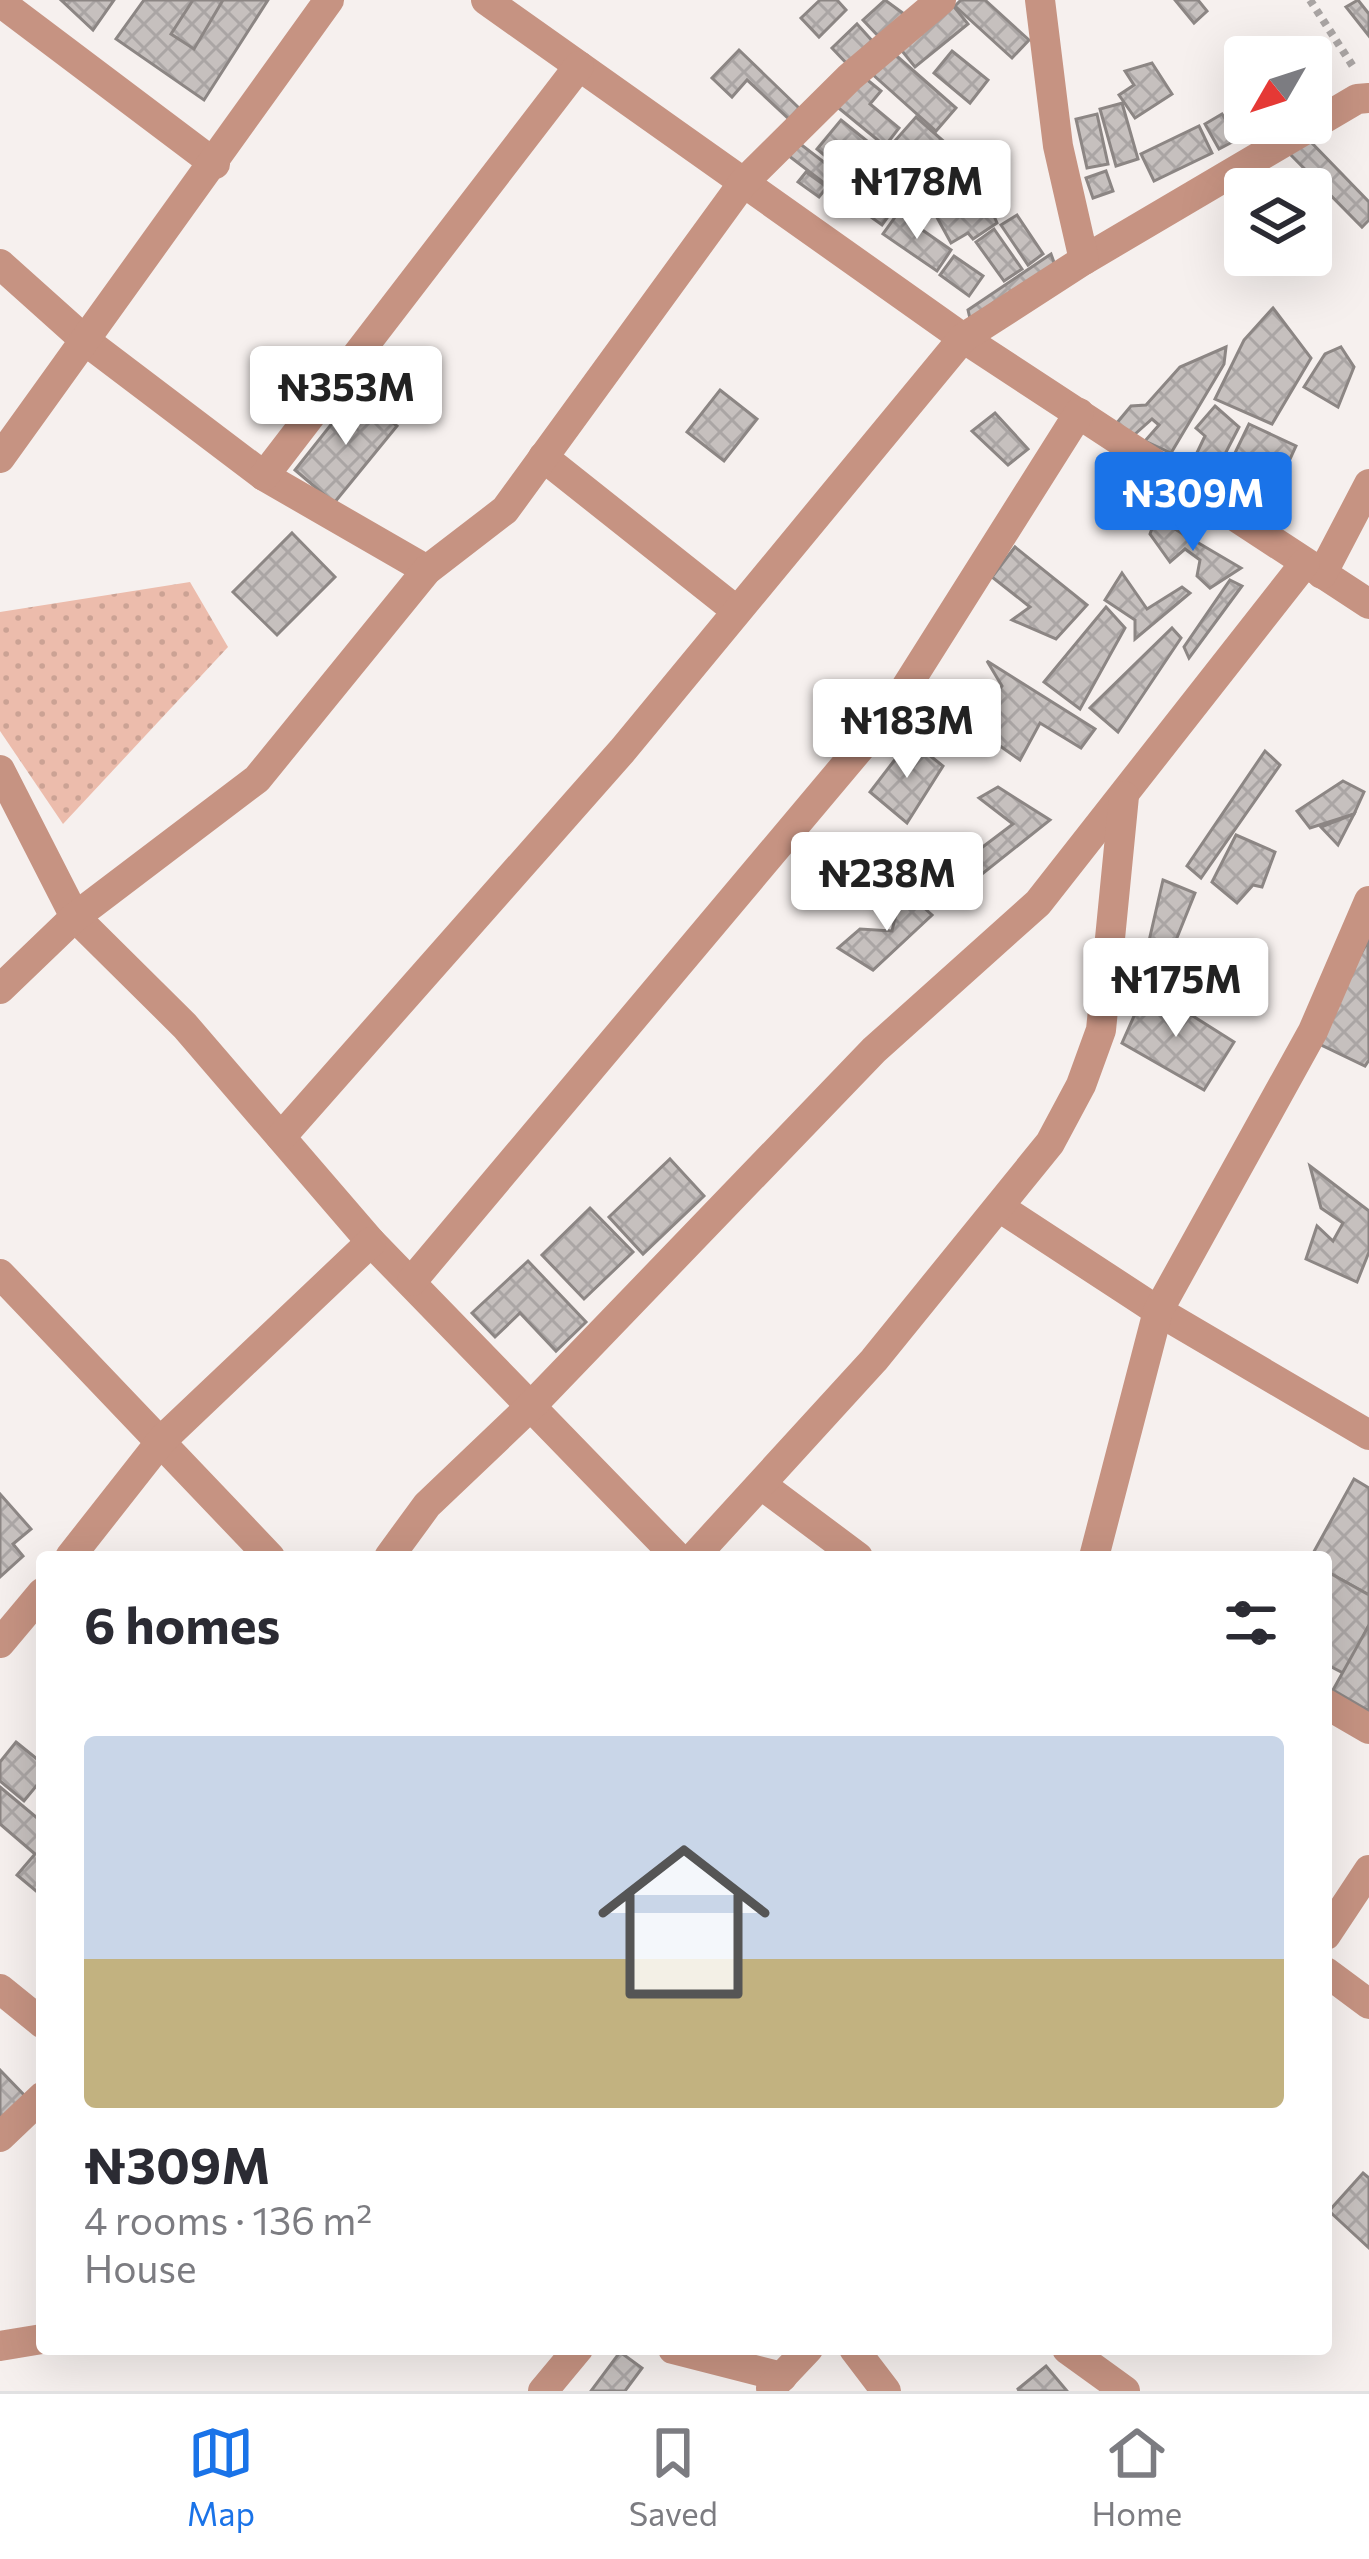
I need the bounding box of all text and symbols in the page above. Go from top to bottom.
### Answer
north arrow [1224,36,1332,144]
map controls [1224,36,1332,276]
pin: ₦178M [833,140,1001,242]
text: ₦178M [851,155,983,203]
button: layers [1224,168,1332,276]
pin: ₦353M [262,346,430,448]
text: ₦353M [277,361,415,409]
pin: ₦309M [1109,452,1277,554]
text: ₦309M [1122,467,1264,515]
pin: ₦183M [823,679,991,781]
text: ₦183M [840,694,974,742]
pin: ₦238M [803,832,971,934]
text: ₦238M [818,847,956,895]
pin: ₦175M [1092,938,1260,1040]
text: ₦175M [1110,953,1242,1001]
icon: filters [1218,1590,1284,1656]
text: 6 homes [84,1592,280,1655]
icon: home [576,1814,792,2030]
text: ₦309M [84,2132,270,2195]
text: 4 rooms · 136 m² [84,2195,372,2243]
text: House [84,2243,197,2291]
tab: Map [187,2420,255,2533]
tab: Saved [629,2420,718,2533]
tab: Home [1091,2420,1182,2533]

